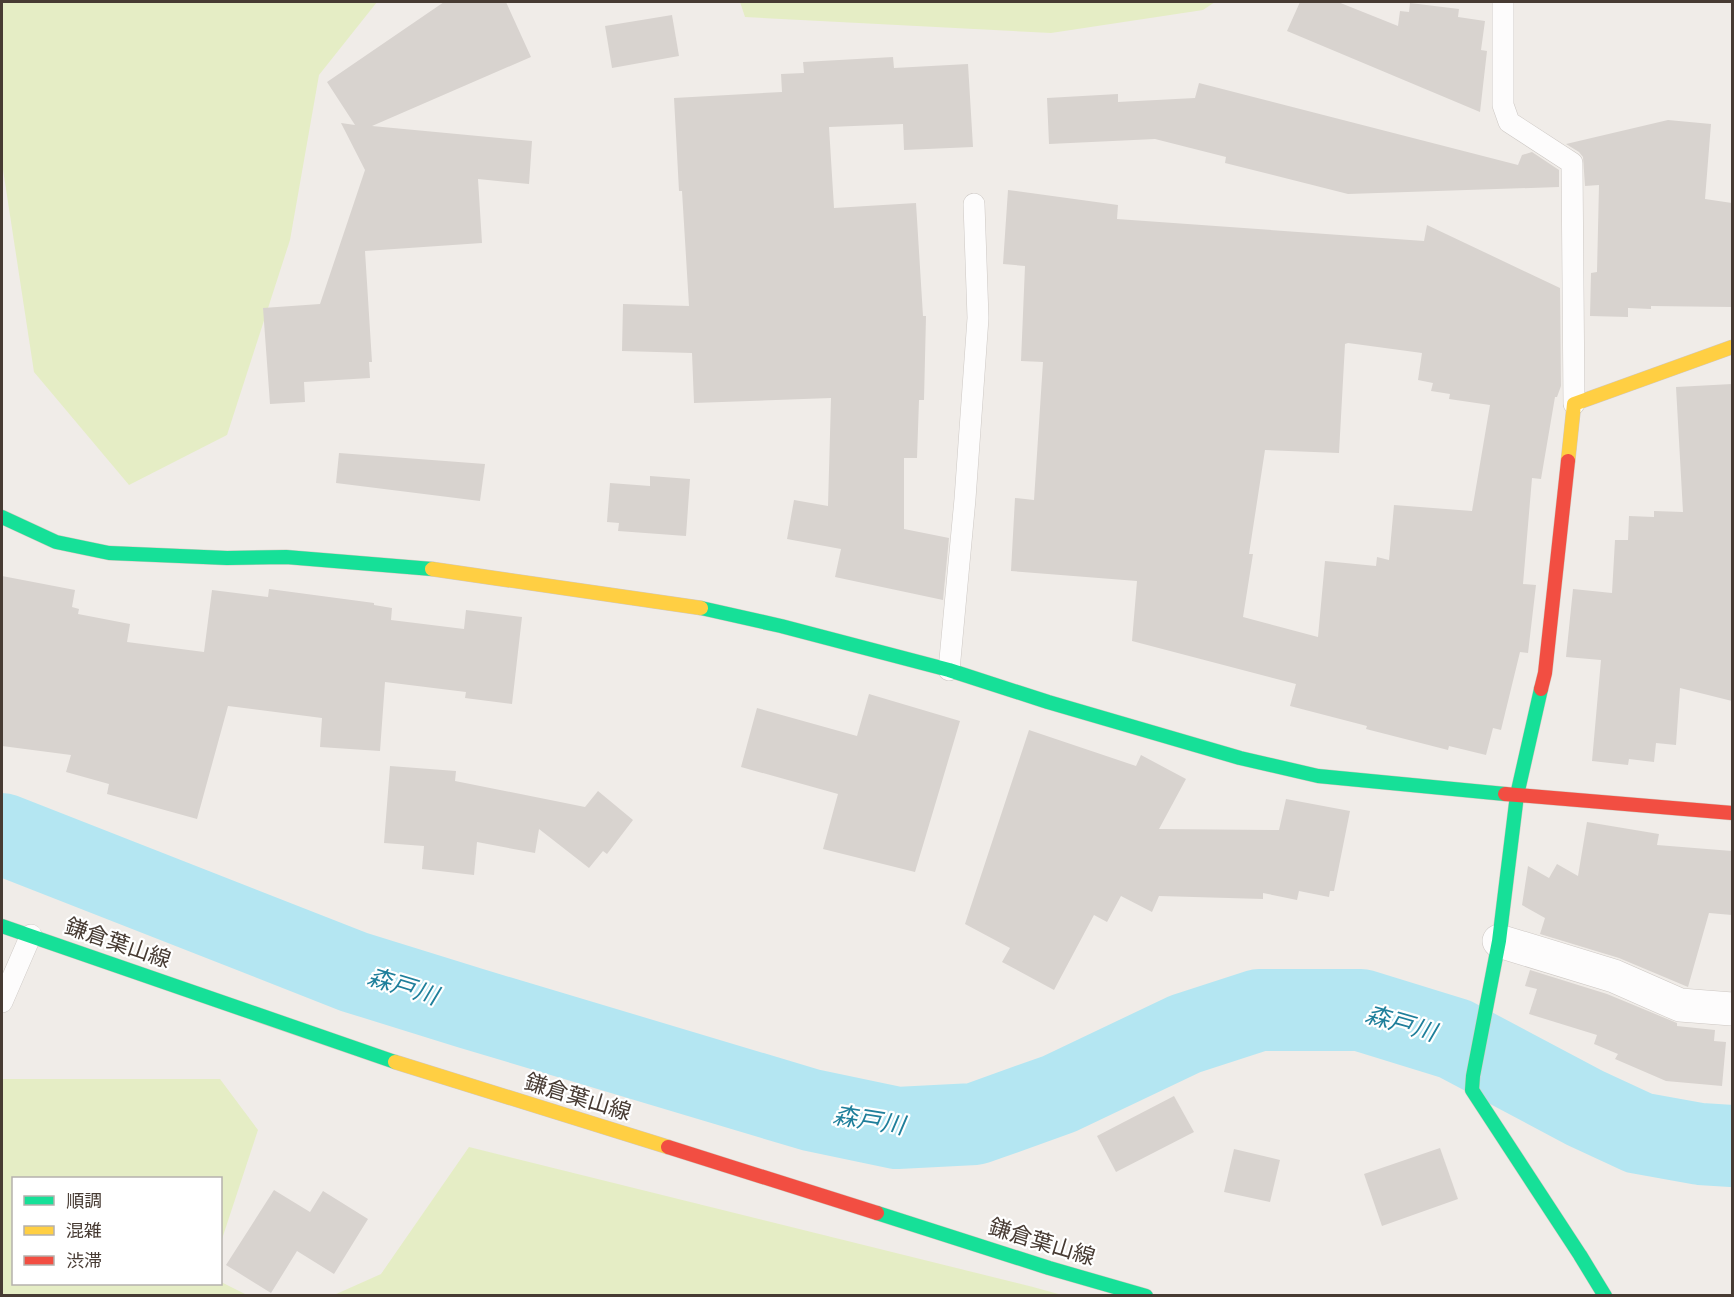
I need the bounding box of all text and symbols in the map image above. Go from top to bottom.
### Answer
street label: 鎌倉葉山線 [62,912,174,974]
water label: 森戸川 [364,962,445,1011]
water label: 森戸川 [1362,999,1442,1048]
street label: 鎌倉葉山線 [521,1068,635,1126]
water label: 森戸川 [831,1100,910,1140]
legend [12,1177,222,1285]
text: 順調 [66,1190,102,1212]
street label: 鎌倉葉山線 [985,1213,1099,1271]
text: 混雑 [66,1220,102,1242]
text: 渋滞 [66,1250,102,1272]

